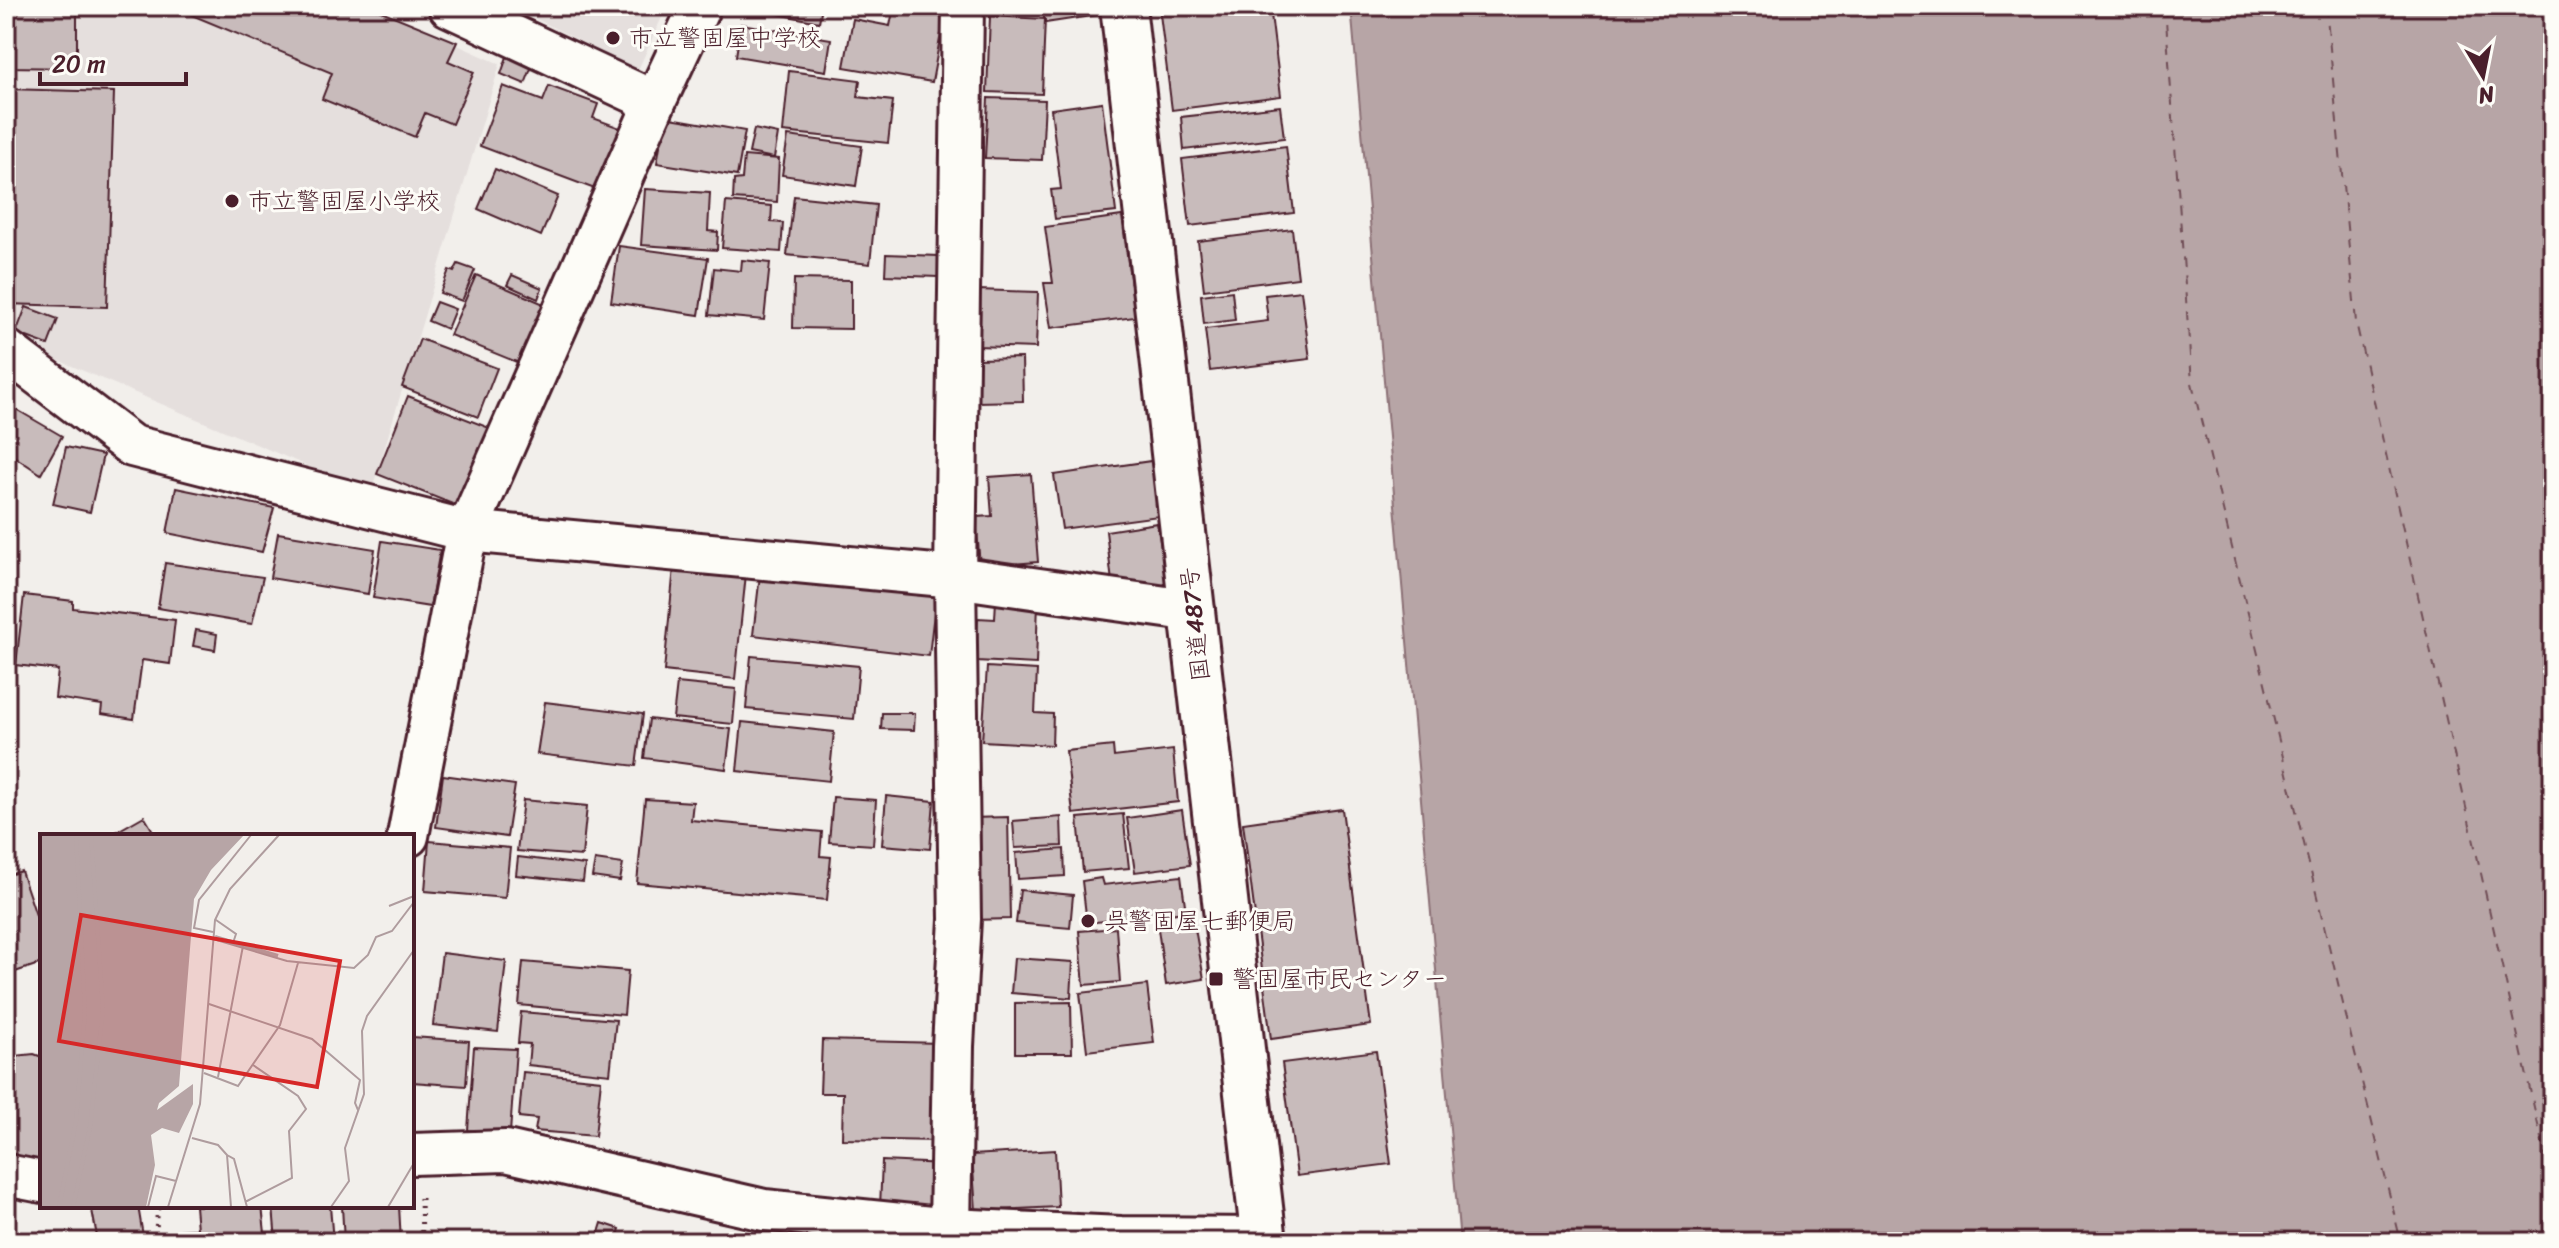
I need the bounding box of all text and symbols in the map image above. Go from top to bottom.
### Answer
place label: 市立警固屋中学校 [629,17,821,59]
marker: 市立警固屋中学校 [604,29,622,47]
scale bar [40,36,186,86]
north arrow [2443,36,2523,116]
text: 20 m [52,43,106,85]
text: N [2475,75,2498,116]
place label: 市立警固屋小学校 [248,180,440,222]
marker: 市立警固屋小学校 [223,192,241,210]
street label: 国道487号 [1168,565,1222,683]
inset map [40,834,414,1208]
place label: 呉警固屋七郵便局 [1104,900,1296,942]
marker: 呉警固屋七郵便局 [1079,912,1097,930]
place label: 警固屋市民センター [1232,958,1447,1000]
marker: 警固屋市民センター [1207,970,1225,988]

